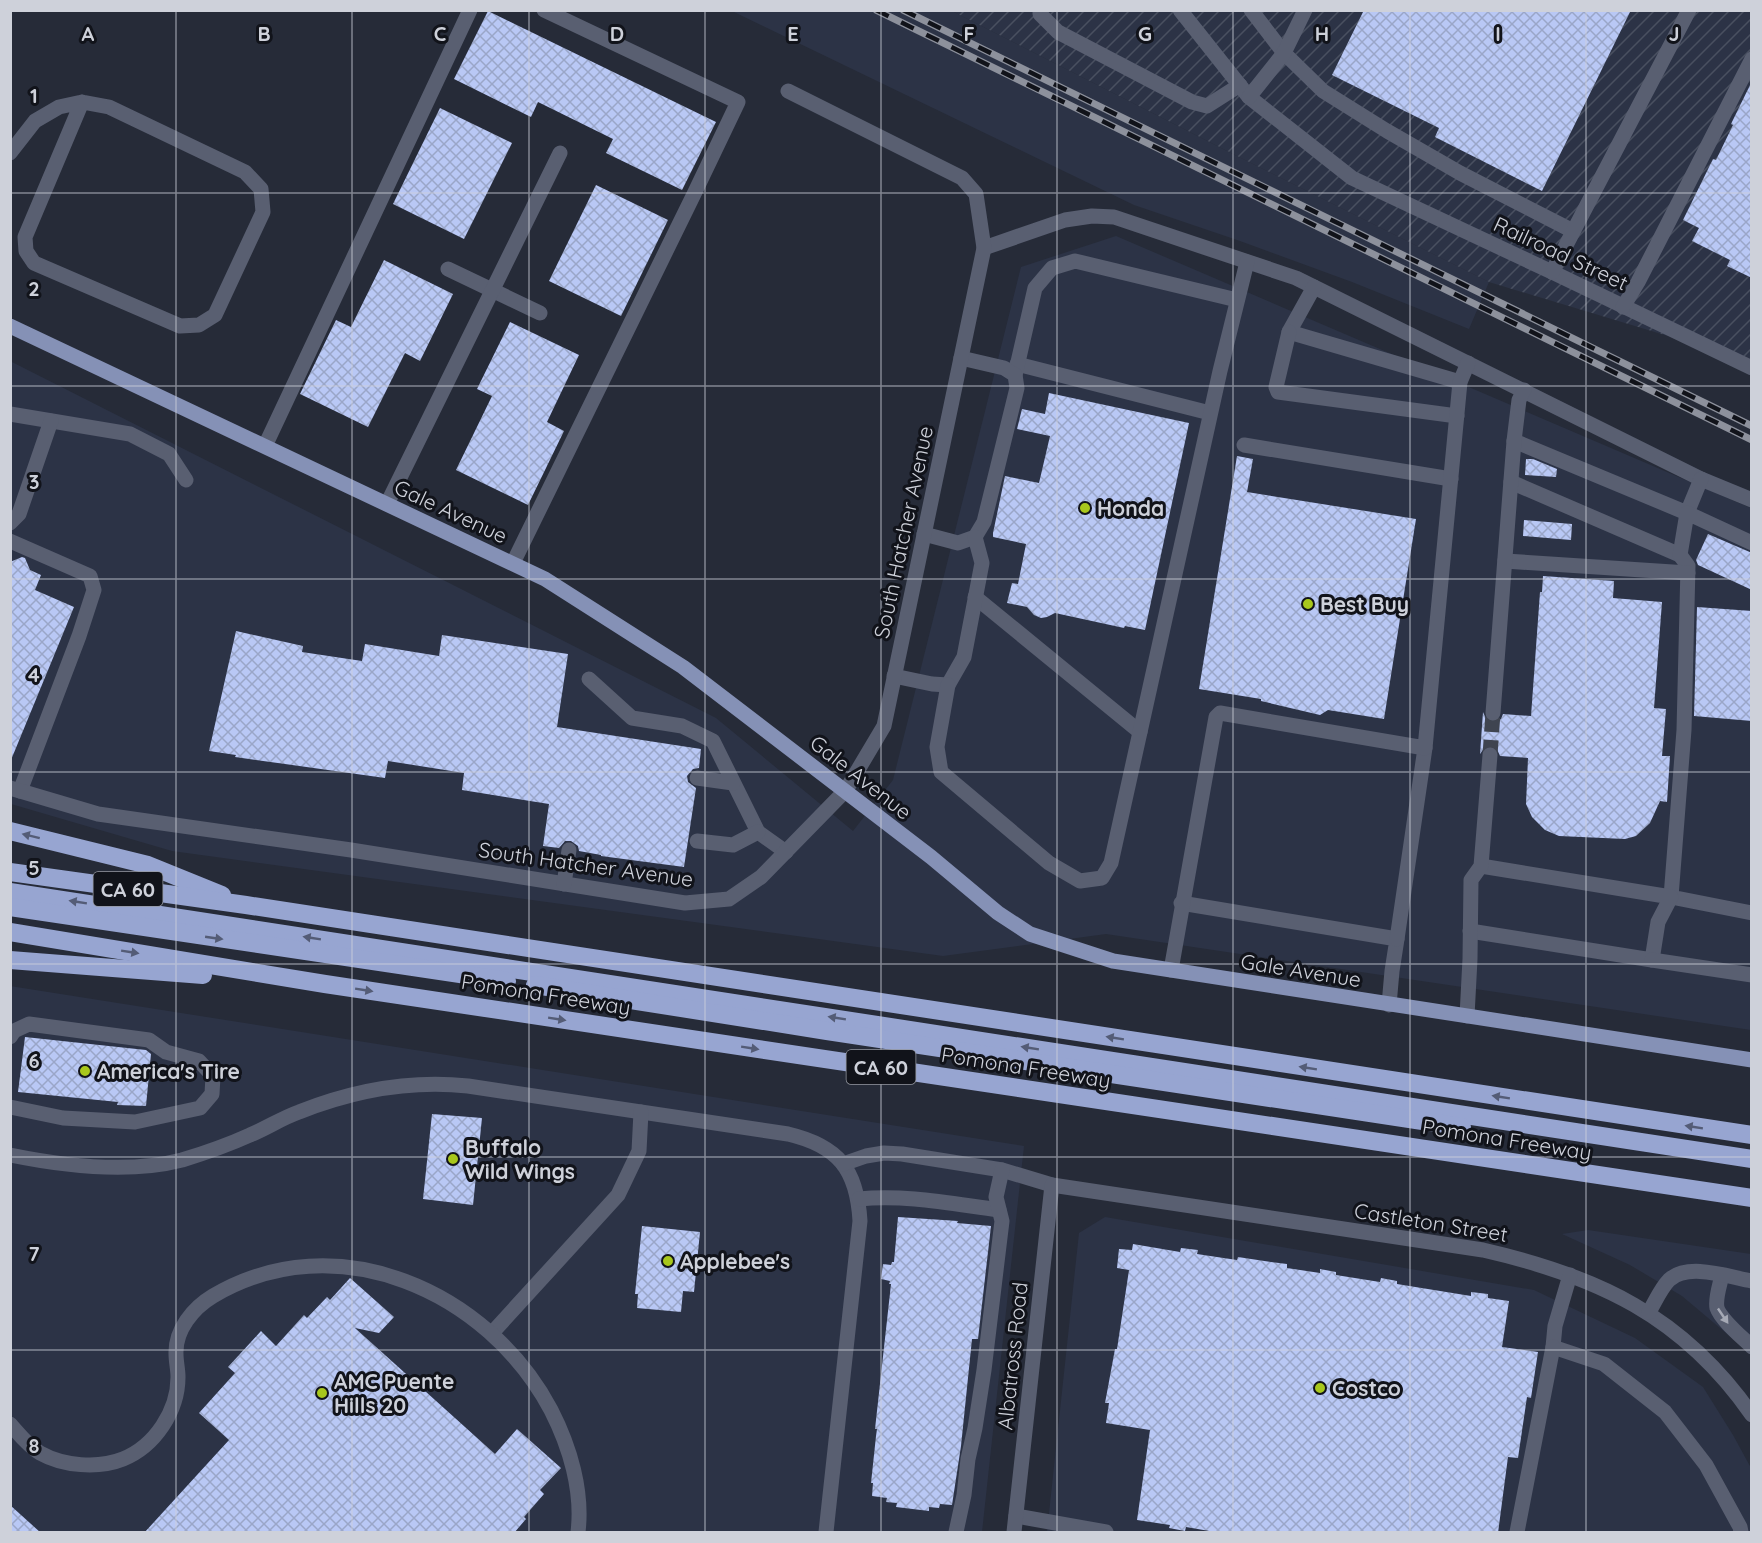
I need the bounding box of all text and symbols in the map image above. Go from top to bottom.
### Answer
text: A [82,21,95,46]
text: B [257,21,271,46]
text: C [434,21,447,46]
text: D [610,21,624,46]
text: E [787,21,799,46]
text: F [963,21,975,46]
text: G [1138,21,1152,46]
text: H [1315,21,1329,46]
text: I [1495,21,1501,46]
text: J [1668,21,1680,46]
text: 1 [30,83,38,108]
street label: Railroad Street [1490,211,1632,295]
text: 2 [28,276,40,301]
street label: South Hatcher Avenue [868,423,938,641]
text: 3 [29,469,39,494]
street label: Gale Avenue [390,474,512,548]
place label: Honda [1097,495,1164,521]
marker: Honda [1078,501,1092,515]
place label: Best Buy [1320,591,1409,617]
marker: Best Buy [1301,597,1315,611]
text: 4 [28,662,40,687]
street label: Gale Avenue [805,729,917,825]
one-way arrow [21,831,40,840]
street label: South Hatcher Avenue [477,836,695,892]
text: 5 [28,855,40,880]
road number: CA 60 [94,872,162,906]
one-way arrow [68,898,87,907]
one-way arrow [204,933,223,942]
one-way arrow [302,934,321,943]
one-way arrow [121,948,140,957]
street label: Gale Avenue [1239,948,1363,992]
street label: Pomona Freeway [460,968,632,1020]
one-way arrow [355,986,374,995]
one-way arrow [548,1014,567,1023]
one-way arrow [827,1014,846,1023]
one-way arrow [1106,1034,1125,1043]
street label: Pomona Freeway [940,1041,1112,1093]
one-way arrow [741,1043,760,1052]
one-way arrow [1020,1043,1039,1052]
text: 6 [28,1048,40,1073]
road number: CA 60 [846,1050,916,1084]
place label: America's Tire [97,1058,240,1084]
one-way arrow [1299,1063,1318,1072]
marker: America's Tire [78,1064,92,1078]
one-way arrow [1491,1092,1510,1101]
street label: Pomona Freeway [1421,1113,1593,1165]
one-way arrow [1684,1122,1703,1131]
place label: Buffalo Wild Wings [465,1134,575,1184]
marker: Buffalo Wild Wings [446,1152,460,1166]
street label: Castleton Street [1352,1197,1510,1247]
text: 7 [29,1241,40,1266]
place label: Applebee's [680,1248,790,1274]
marker: Applebee's [661,1254,675,1268]
street label: Albatross Road [991,1281,1033,1431]
one-way arrow [1717,1307,1729,1323]
place label: AMC Puente Hills 20 [334,1368,454,1418]
place label: Costco [1332,1375,1401,1401]
marker: Costco [1313,1381,1327,1395]
marker: AMC Puente Hills 20 [315,1386,329,1400]
text: 8 [29,1433,40,1458]

